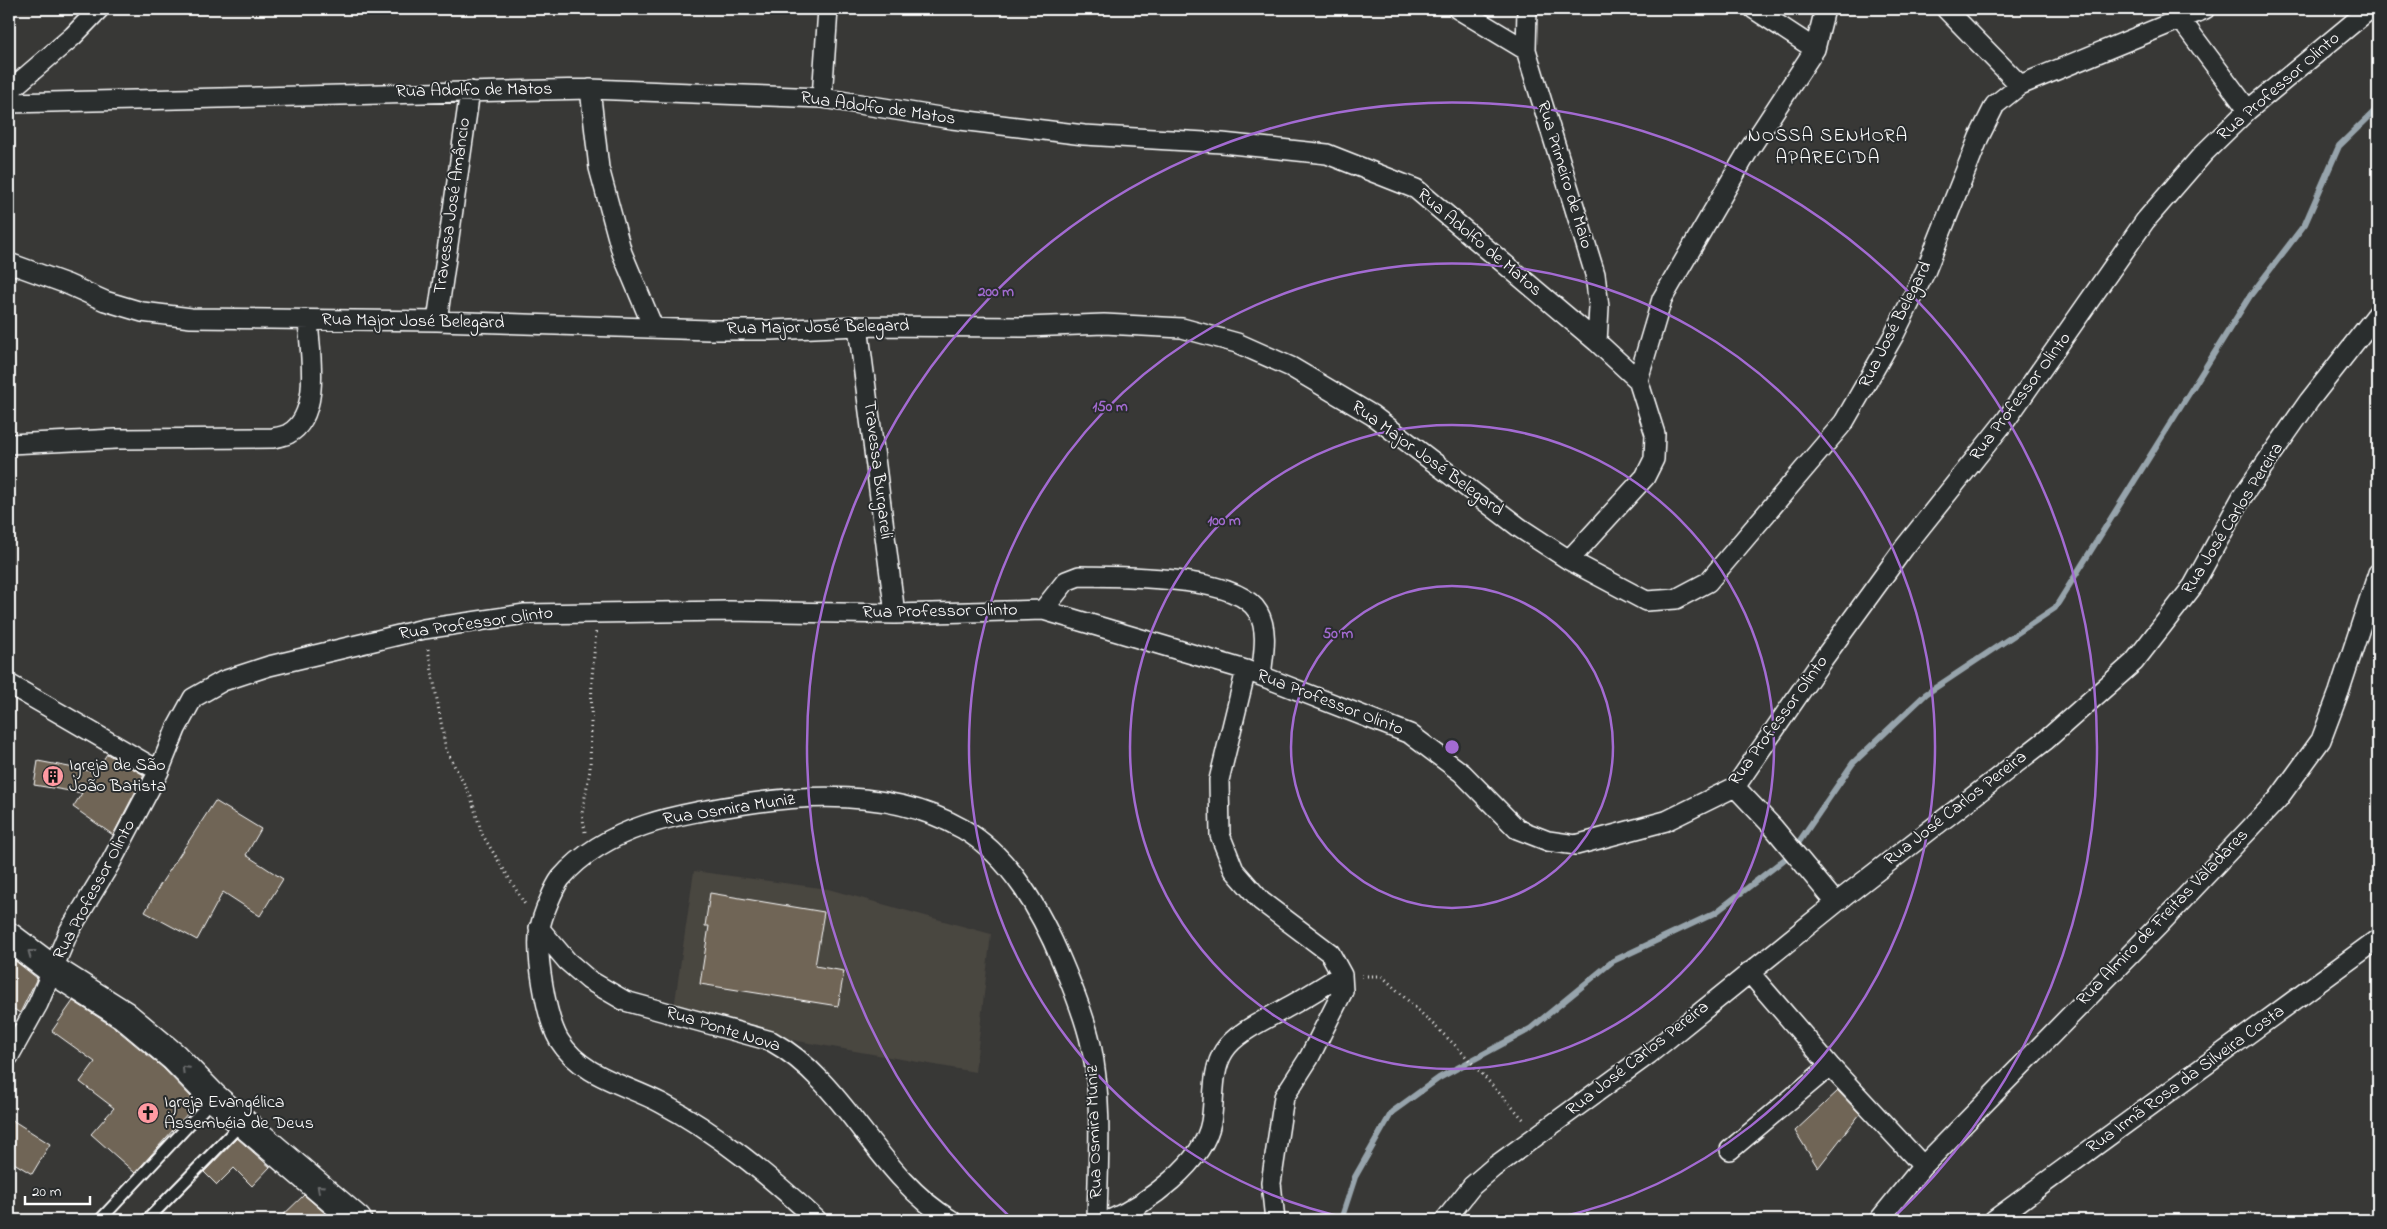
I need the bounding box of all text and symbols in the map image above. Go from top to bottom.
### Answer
street label: Rua Professor Olinto [2212,26,2346,148]
street label: Rua Adolfo de Matos [396,77,552,105]
street label: Rua Adolfo de Matos [799,85,957,133]
street label: Rua Primeiro de Maio [1529,98,1599,252]
street label: Travessa José Amâncio [428,116,478,296]
district label: NOSSA SENHORA APARECIDA [1748,123,1908,172]
street label: Rua Adolfo de Matos [1411,183,1547,303]
street label: Rua José Belegard [1853,257,1940,393]
text: 200 m [977,281,1014,303]
street label: Rua Major José Belegard [321,307,505,338]
street label: Rua Major José Belegard [726,313,910,344]
street label: Rua Professor Olinto [1964,327,2078,467]
street label: Rua Major José Belegard [1345,395,1509,524]
text: 150 m [1092,396,1128,418]
street label: Travessa Burgareli [855,399,898,541]
street label: Rua José Carlos Pereira [2176,438,2290,600]
text: 100 m [1207,510,1241,532]
street label: Rua Professor Olinto [862,598,1018,626]
street label: Rua Professor Olinto [397,600,555,648]
text: 50 m [1323,623,1354,645]
street label: Rua Professor Olinto [1723,651,1835,791]
street label: Rua Professor Olinto [1253,663,1407,743]
centre of rings [1443,738,1461,756]
street label: Rua José Carlos Pereira [1879,745,2033,873]
place label: Igreja de São João Batista [69,753,166,800]
building icon: Igreja de São João Batista [41,764,65,788]
street label: Rua Osmira Muniz [661,787,797,833]
street label: Rua Professor Olinto [47,815,143,965]
street label: Rua Almiro de Freitas Valadares [2071,823,2255,1013]
one-way arrow [28,951,37,959]
street label: Rua José Carlos Pereira [1561,995,1715,1123]
street label: Rua Irmã Rosa da Silveira Costa [2082,999,2290,1161]
street label: Rua Ponte Nova [662,1000,784,1060]
street label: Rua Osmira Muniz [1080,1065,1110,1199]
one-way arrow [182,1066,191,1075]
place label: Igreja Evangélica Assembéia de Deus [164,1090,314,1137]
church icon: Igreja Evangélica Assembéia de Deus [136,1101,160,1125]
scale bar [25,1174,90,1206]
text: 20 m [32,1181,62,1203]
one-way arrow [317,1185,326,1194]

